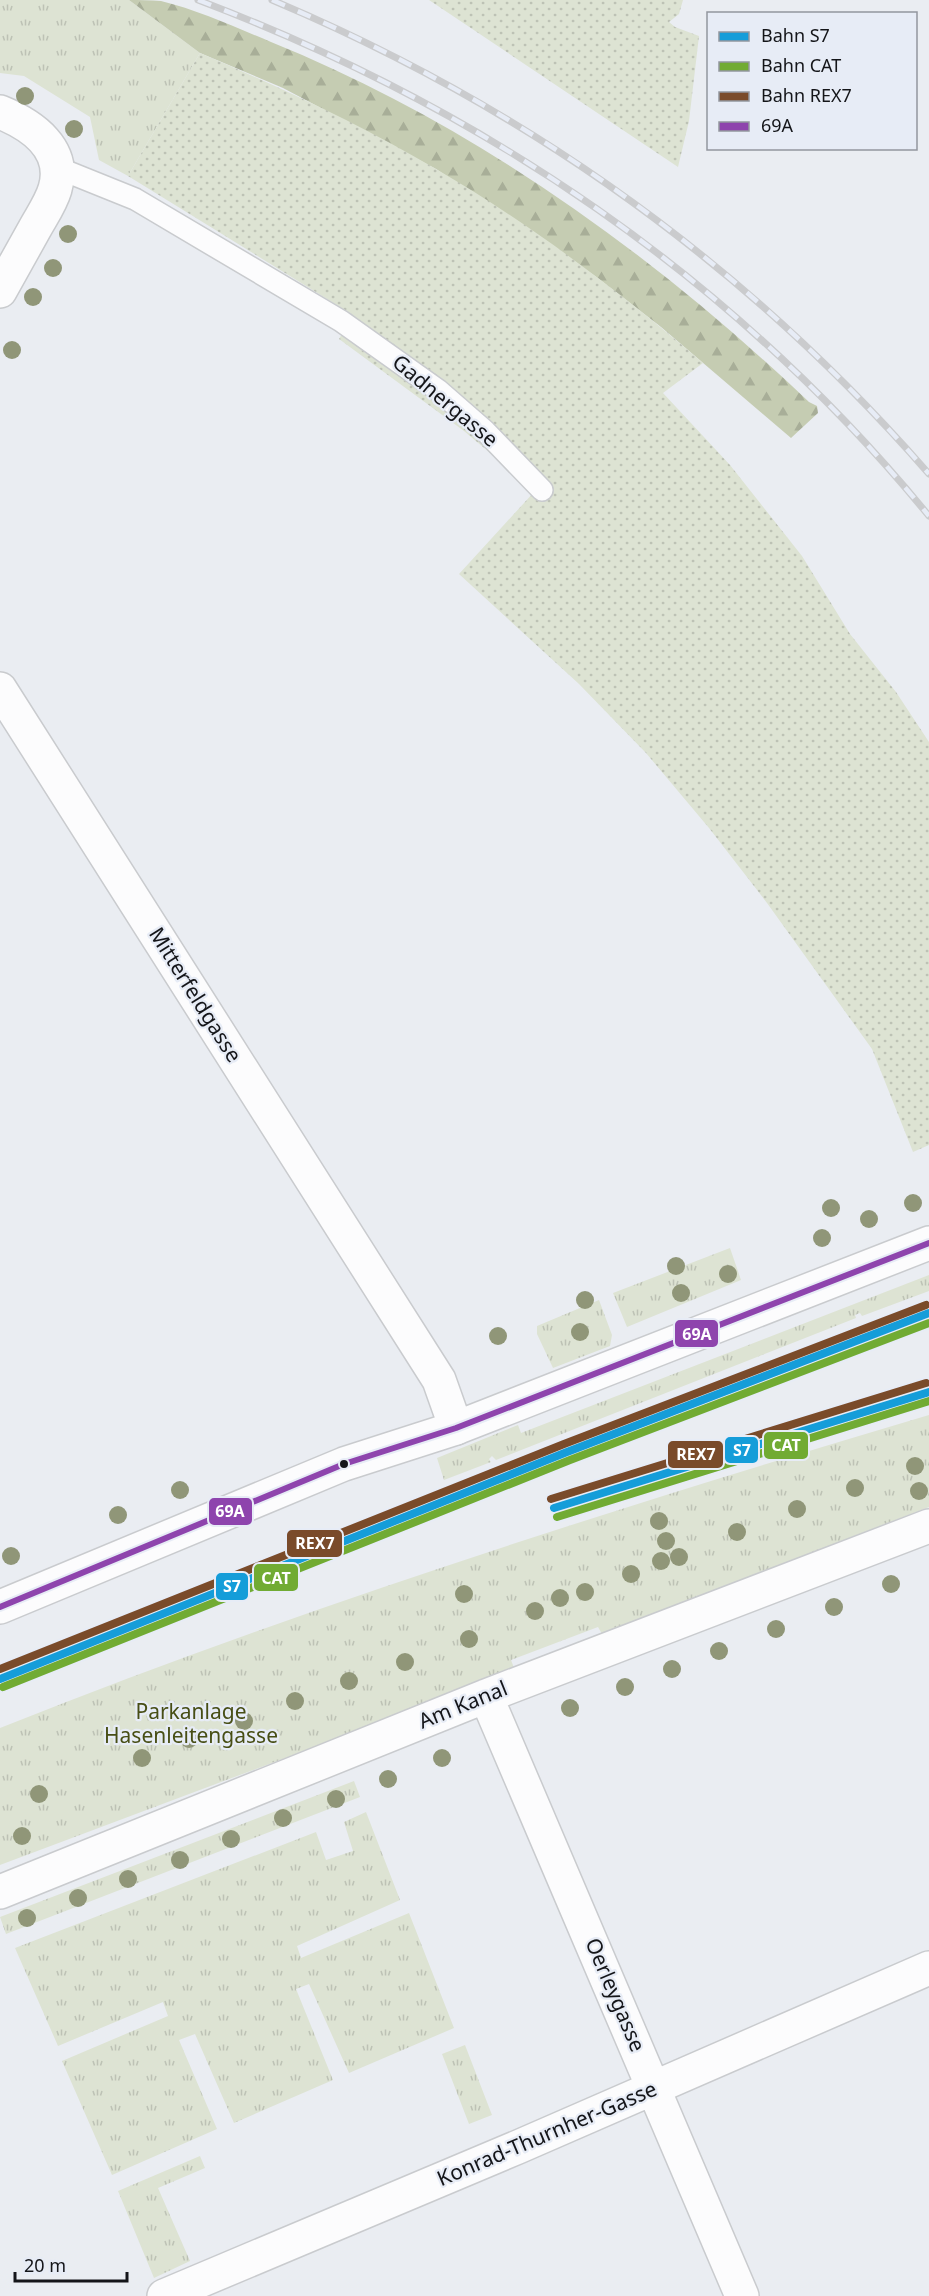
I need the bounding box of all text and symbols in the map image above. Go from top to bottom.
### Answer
legend [707,12,917,150]
text: Bahn S7 [761,23,830,47]
text: Bahn CAT [761,53,841,77]
text: Bahn REX7 [761,83,852,107]
text: 69A [761,113,794,137]
street label: Gadnergasse [387,348,504,453]
street label: Mitterfeldgasse [143,922,249,1067]
line badge: 69A [674,1319,719,1348]
text: 69A [682,1323,713,1345]
line badge: CAT [763,1431,809,1460]
text: CAT [771,1434,801,1456]
line badge: S7 [724,1436,759,1464]
text: S7 [733,1439,751,1461]
line badge: REX7 [667,1440,724,1469]
text: REX7 [676,1443,716,1465]
unlabelled marker [338,1458,350,1470]
line badge: 69A [208,1497,253,1526]
text: 69A [215,1500,246,1522]
line badge: REX7 [286,1529,343,1558]
text: REX7 [295,1532,335,1554]
line badge: CAT [253,1563,299,1592]
text: CAT [261,1567,291,1589]
line badge: S7 [215,1572,249,1601]
text: S7 [223,1575,241,1597]
street label: Am Kanal [414,1674,511,1735]
park label: Parkanlage Hasenleitengasse [104,1697,278,1749]
street label: Oerleygasse [579,1933,652,2056]
street label: Konrad-Thurnher-Gasse [432,2074,661,2192]
scale bar [15,2245,128,2283]
text: 20 m [24,2253,66,2277]

